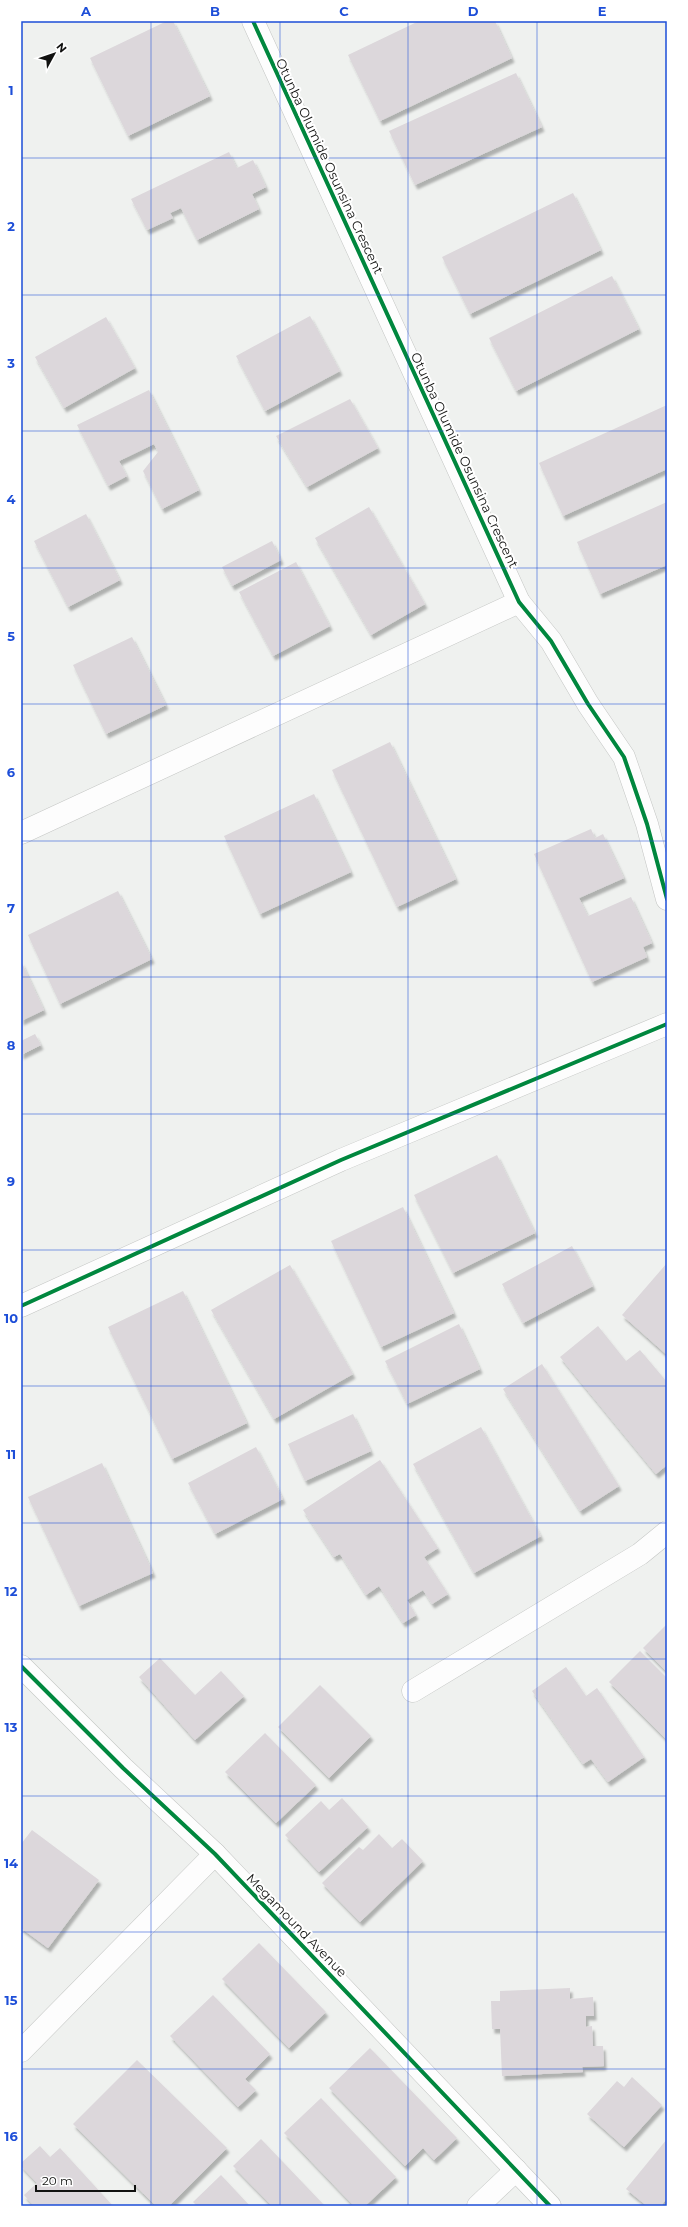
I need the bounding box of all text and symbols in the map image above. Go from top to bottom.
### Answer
text: A [80,3,92,19]
text: B [210,3,220,19]
text: C [339,3,349,19]
text: D [468,3,479,19]
text: E [598,3,607,19]
north arrow [34,34,74,74]
text: N [53,40,70,55]
street label: Otunba Olumide Osunsina Crescent [273,56,387,276]
text: 1 [8,82,14,98]
text: 2 [7,218,15,234]
street label: Otunba Olumide Osunsina Crescent [408,350,522,570]
text: 3 [6,355,15,371]
text: 4 [7,491,16,507]
text: 5 [7,628,15,644]
text: 6 [7,764,16,780]
text: 7 [7,900,15,916]
text: 8 [7,1037,16,1053]
text: 9 [7,1173,15,1189]
text: 10 [4,1310,18,1326]
text: 11 [6,1446,16,1462]
text: 12 [5,1583,18,1599]
text: 13 [5,1719,18,1735]
text: 14 [4,1855,18,1871]
street label: Megamound Avenue [243,1870,351,1980]
text: 15 [5,1992,18,2008]
text: 16 [4,2128,18,2144]
scale bar [36,2167,135,2193]
text: 20 m [42,2173,73,2188]

